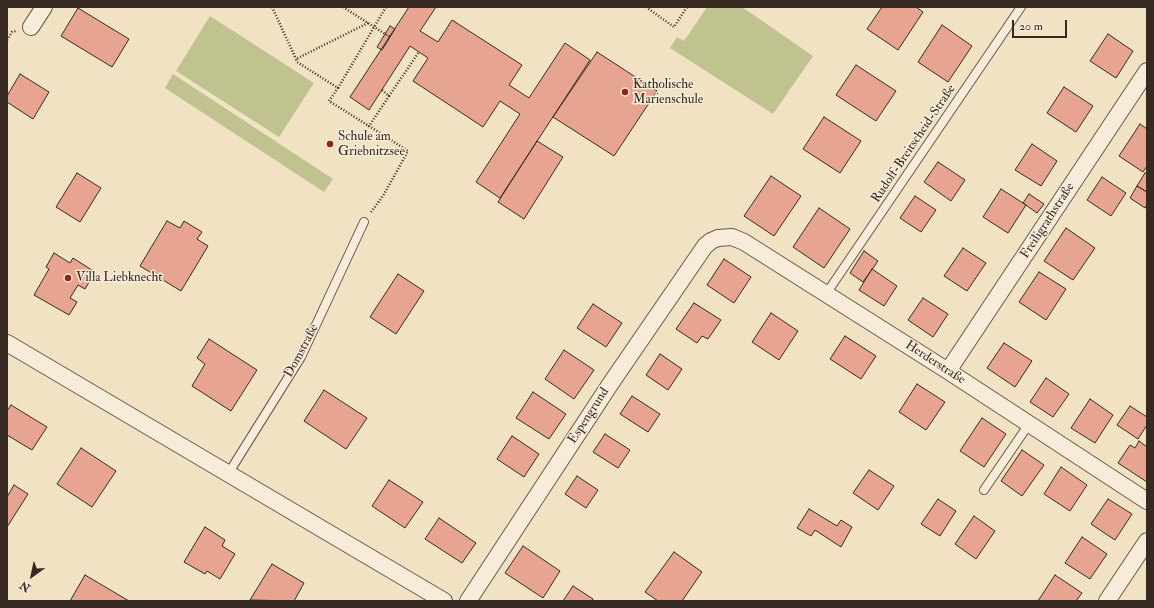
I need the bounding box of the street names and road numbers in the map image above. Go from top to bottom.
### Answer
street label: Rudolf-Breitscheid-Straße [869,82,959,206]
street label: Freiligrathstraße [1018,180,1078,262]
street label: Domstraße [281,322,323,380]
street label: Herderstraße [902,338,968,388]
street label: Espengrund [565,385,613,447]

